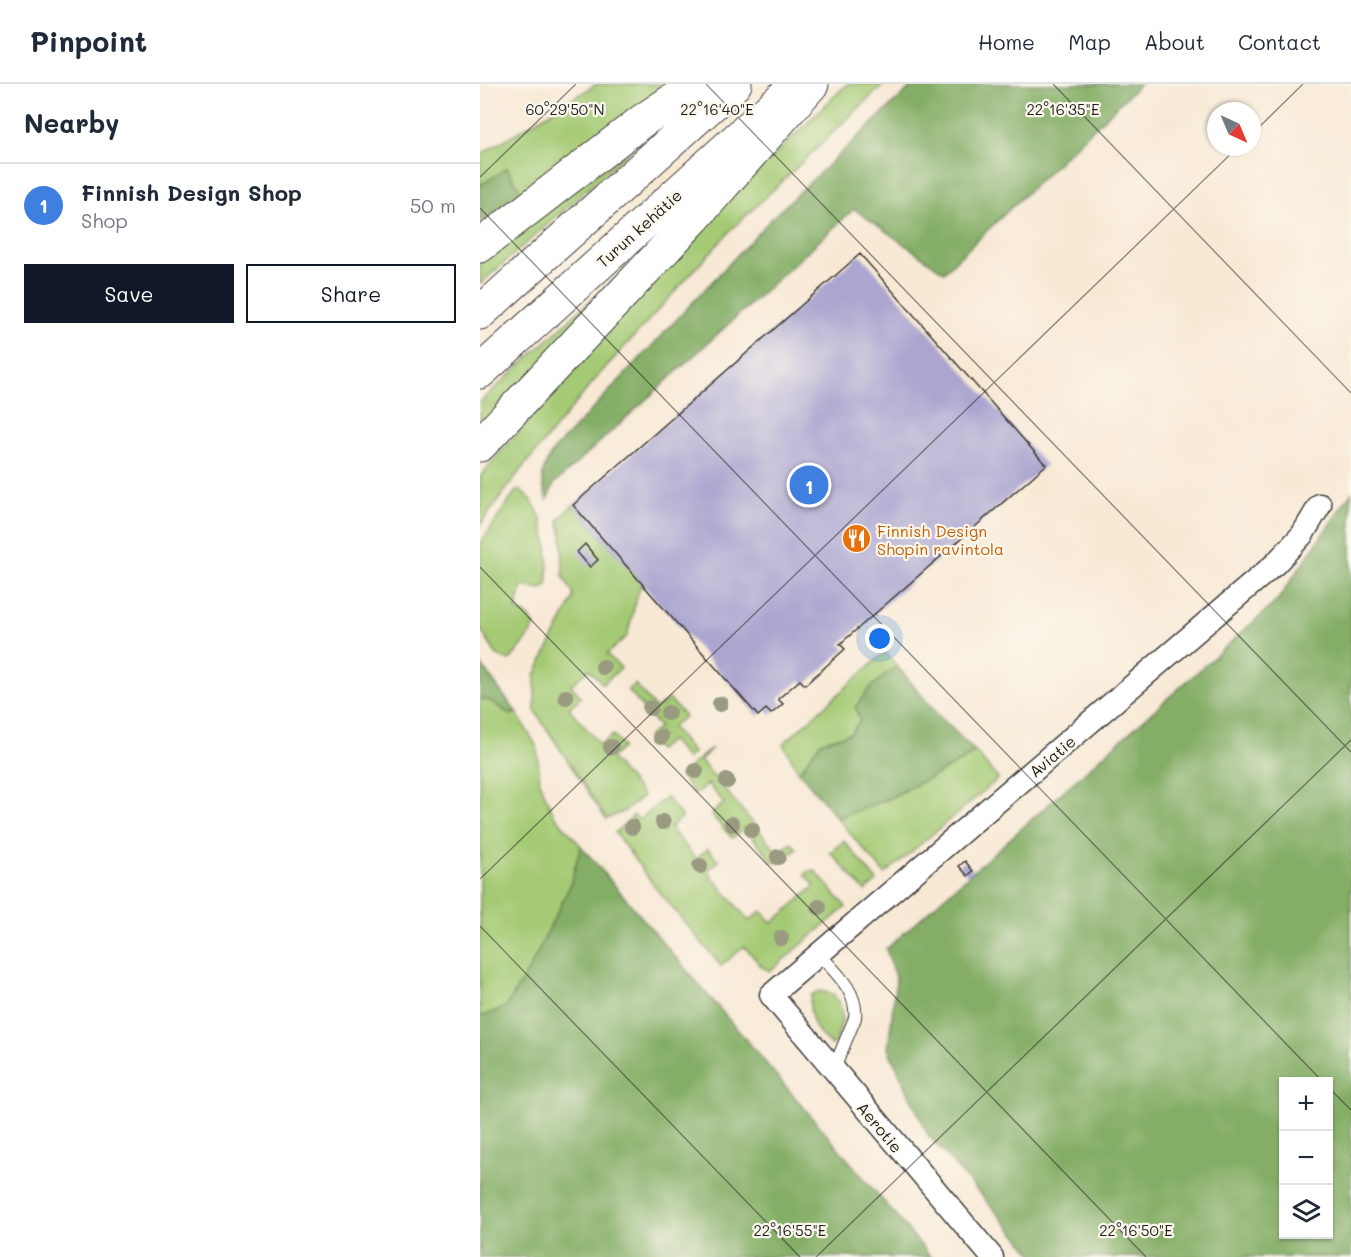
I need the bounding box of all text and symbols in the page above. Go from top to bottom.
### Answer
text: Pinpoint [30,23,147,59]
text: Home [978,28,1035,55]
text: Map [1068,28,1111,55]
text: About [1144,28,1205,55]
text: Contact [1238,28,1321,55]
text: 60°29'50"N [526,99,605,119]
text: 22°16'40"E [680,99,754,119]
text: 22°16'35"E [1027,99,1100,119]
north arrow [1207,102,1261,156]
text: Nearby [24,106,119,140]
text: Finnish Design Shop [81,178,302,207]
street label: Turun kehätie [592,184,686,272]
text: 1 [39,192,48,218]
text: 50 m [410,192,456,218]
text: Shop [81,207,128,233]
button: Save [24,264,234,323]
button: Share [246,264,456,323]
pin: 1 [790,462,828,508]
place label: Finnish Design Shopin ravintola [877,520,1004,559]
restaurant icon: Finnish Design Shopin ravintola [840,523,872,555]
your location [865,624,894,653]
street label: Aviatie [1024,730,1080,782]
map controls [1279,1077,1333,1239]
button: + [1279,1077,1333,1131]
street label: Aerotie [853,1097,907,1157]
button: − [1279,1131,1333,1185]
button: layers [1279,1185,1333,1239]
text: 22°16'55"E [754,1220,827,1240]
text: 22°16'50"E [1099,1220,1173,1240]

